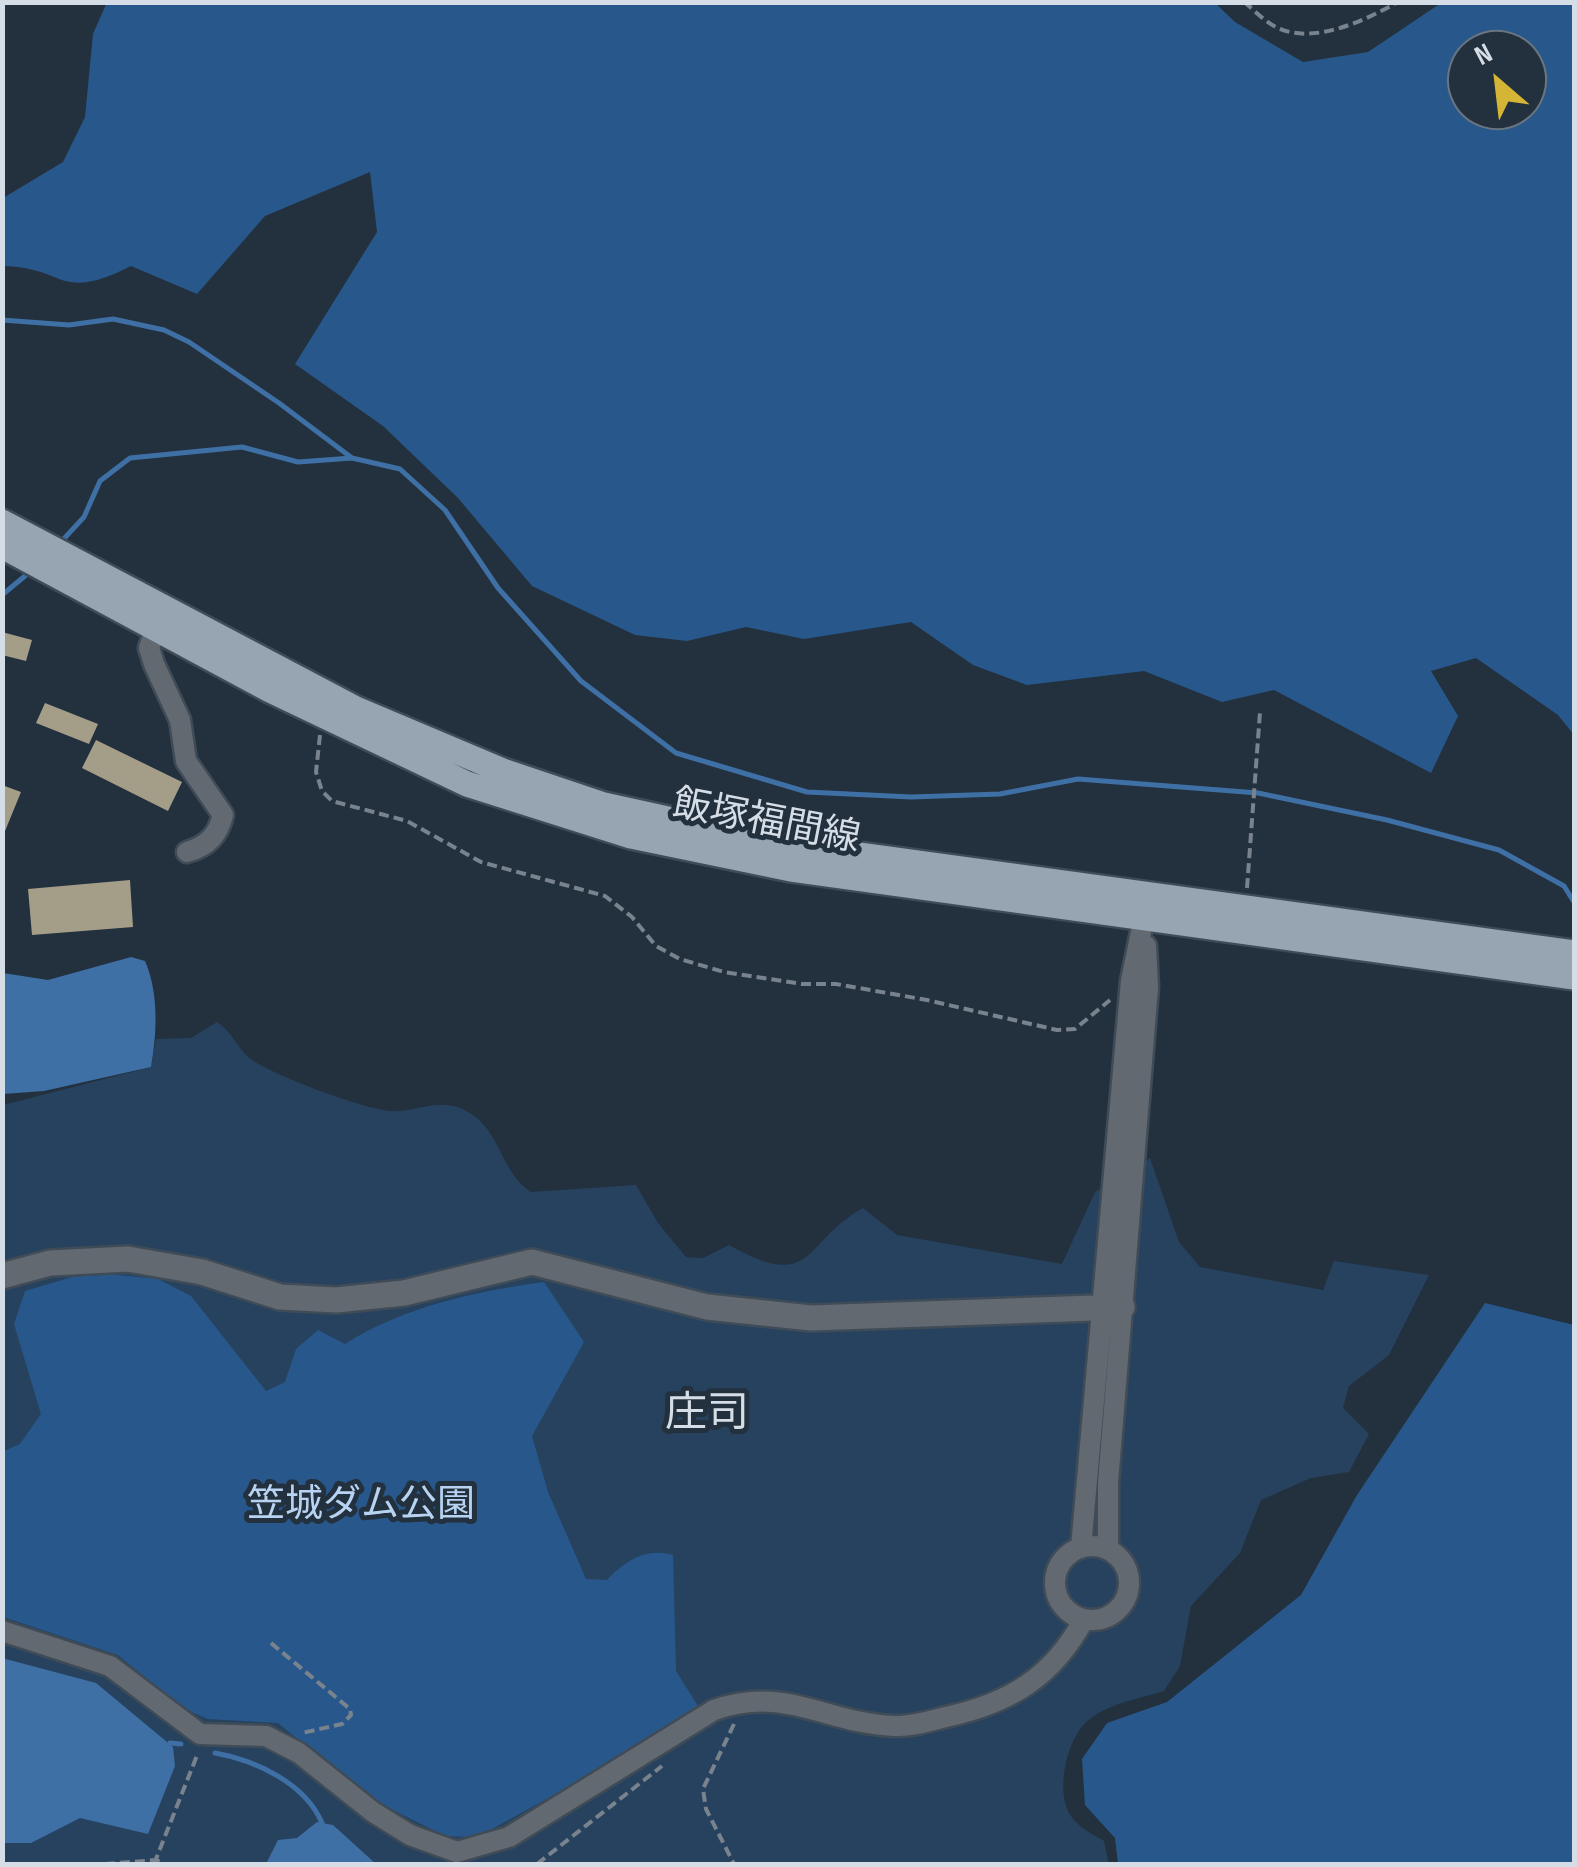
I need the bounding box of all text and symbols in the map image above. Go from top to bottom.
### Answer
north arrow [1447,30,1547,130]
text: N [1469,37,1498,73]
street label: 飯塚福間線 [668,782,864,864]
district label: 庄司 [665,1390,749,1440]
park label: 笠城ダム公園 [247,1483,475,1529]

